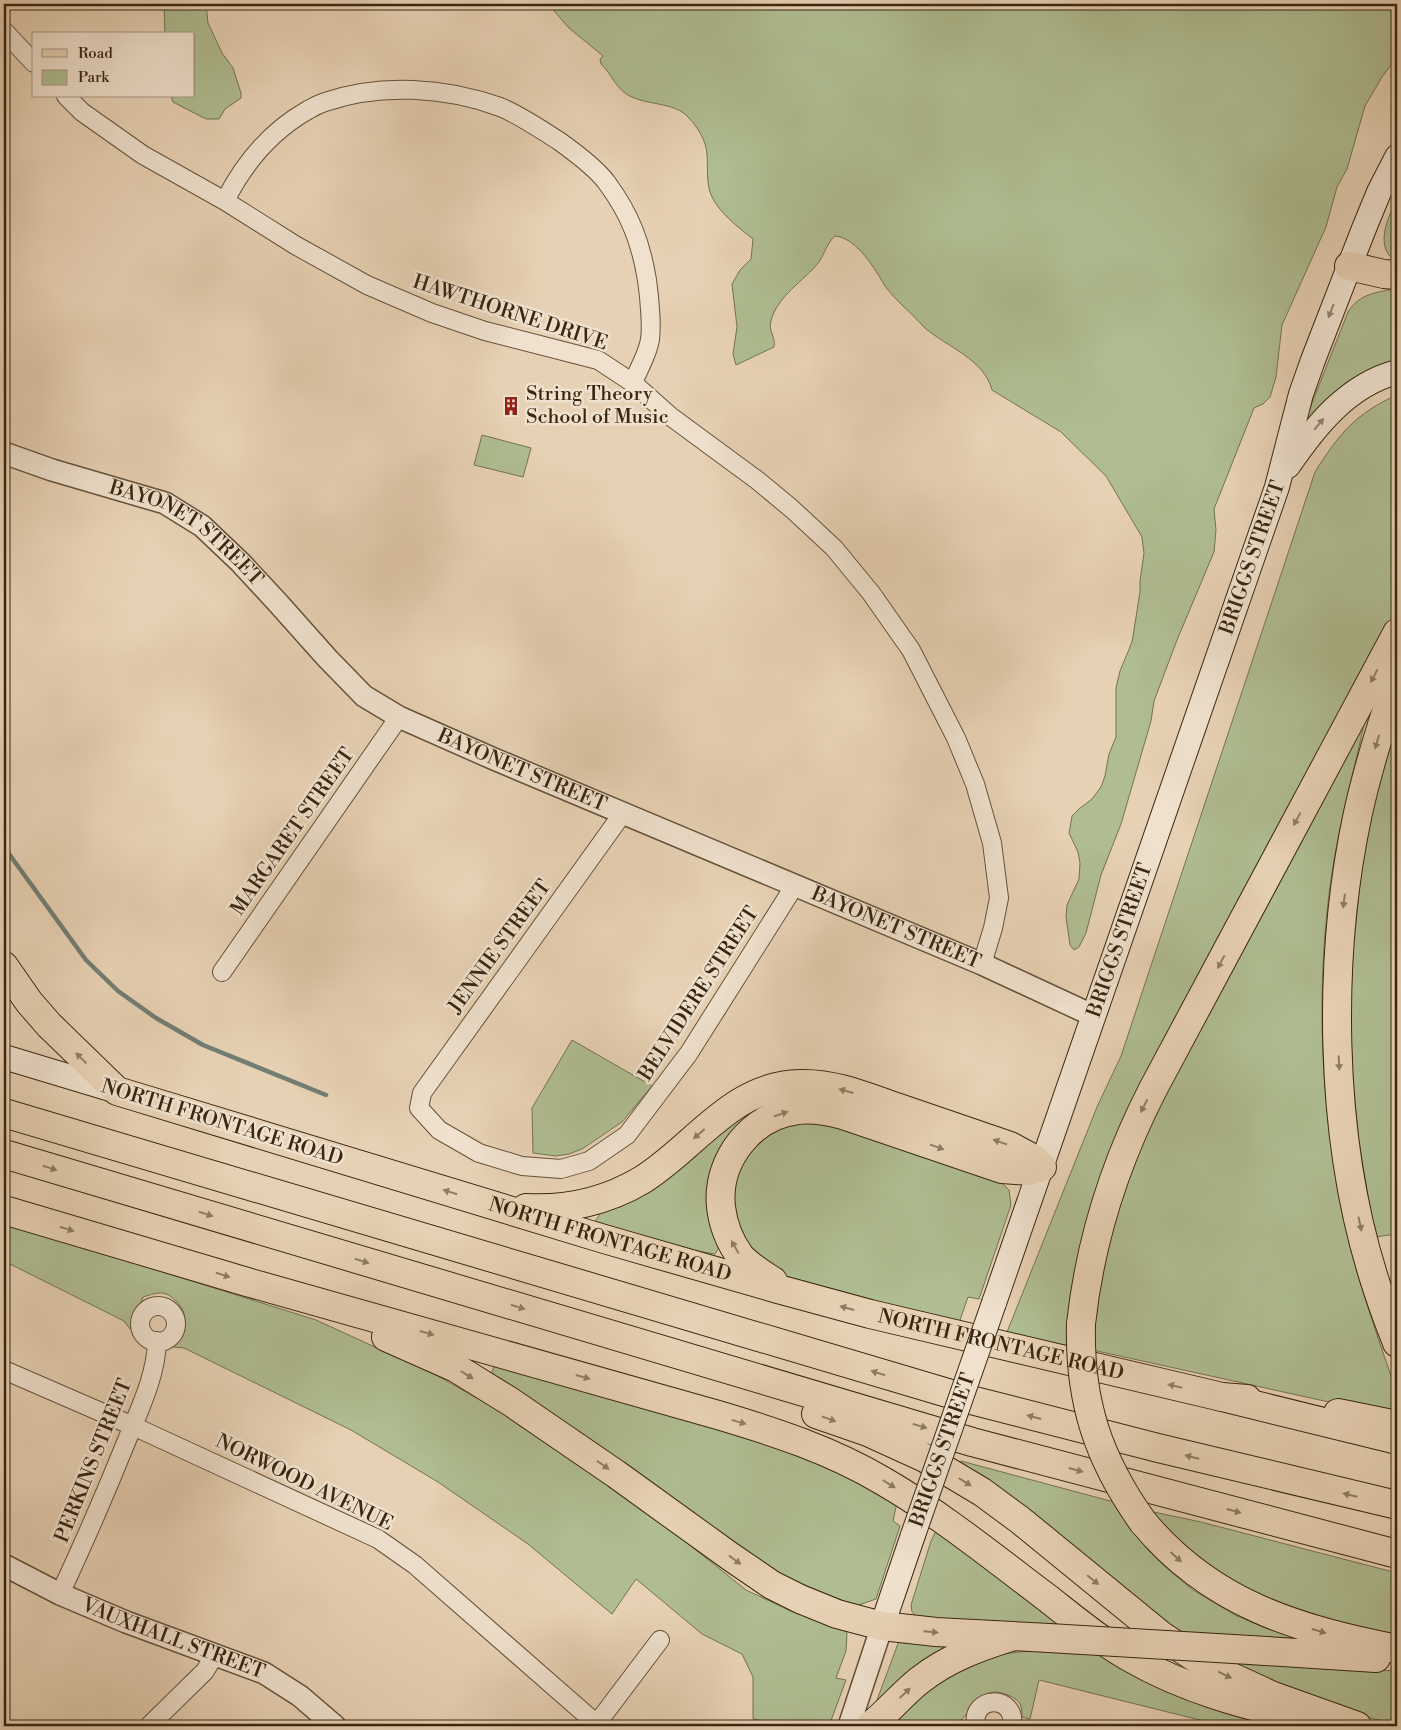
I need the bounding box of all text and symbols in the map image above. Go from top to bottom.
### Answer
legend [32,32,195,98]
text: Road [78,44,113,63]
text: Park [78,68,110,87]
street label: HAWTHORNE DRIVE [409,270,611,356]
one-way arrow [1327,304,1335,319]
place label: String Theory School of Music [526,382,669,430]
building icon: String Theory School of Music [500,395,522,417]
one-way arrow [1313,418,1324,430]
street label: BAYONET STREET [105,475,268,591]
street label: BRIGGS STREET [1214,477,1291,639]
one-way arrow [1370,669,1378,683]
street label: BAYONET STREET [433,723,610,817]
one-way arrow [1372,734,1380,749]
street label: MARGARET STREET [226,743,360,921]
one-way arrow [1293,812,1302,826]
street label: BRIGGS STREET [1081,860,1158,1021]
street label: JENNIE STREET [443,875,557,1019]
street label: BAYONET STREET [807,881,985,975]
one-way arrow [1340,893,1348,909]
street label: BELVIDERE STREET [633,902,765,1087]
one-way arrow [1217,955,1225,970]
one-way arrow [76,1052,88,1064]
one-way arrow [1336,1055,1344,1071]
street label: NORTH FRONTAGE ROAD [98,1074,346,1172]
one-way arrow [839,1086,854,1094]
one-way arrow [1140,1099,1148,1113]
one-way arrow [774,1110,789,1118]
one-way arrow [693,1128,706,1139]
one-way arrow [993,1138,1008,1146]
one-way arrow [930,1143,945,1151]
one-way arrow [43,1164,58,1172]
one-way arrow [442,1188,457,1196]
street label: NORTH FRONTAGE ROAD [486,1192,734,1287]
one-way arrow [199,1211,214,1219]
one-way arrow [1356,1216,1364,1231]
one-way arrow [60,1226,75,1234]
one-way arrow [731,1241,740,1254]
one-way arrow [354,1257,369,1265]
one-way arrow [216,1272,231,1280]
one-way arrow [839,1303,854,1311]
one-way arrow [510,1304,525,1312]
street label: NORTH FRONTAGE ROAD [875,1304,1126,1386]
one-way arrow [419,1330,434,1338]
one-way arrow [870,1368,885,1376]
street label: BRIGGS STREET [904,1370,981,1531]
one-way arrow [461,1371,474,1380]
one-way arrow [576,1374,591,1382]
street label: PERKINS STREET [50,1375,138,1547]
one-way arrow [1167,1382,1182,1390]
one-way arrow [1027,1412,1042,1420]
one-way arrow [822,1415,837,1423]
one-way arrow [732,1418,747,1426]
one-way arrow [913,1423,928,1431]
street label: NORWOOD AVENUE [211,1429,397,1537]
one-way arrow [1184,1453,1199,1461]
one-way arrow [596,1460,609,1470]
one-way arrow [1069,1467,1084,1475]
one-way arrow [958,1477,971,1486]
one-way arrow [882,1480,895,1489]
one-way arrow [1342,1491,1357,1499]
one-way arrow [1226,1507,1241,1515]
one-way arrow [1170,1551,1182,1563]
one-way arrow [728,1555,741,1565]
one-way arrow [1087,1575,1100,1586]
street label: VAUXHALL STREET [77,1592,269,1685]
one-way arrow [1312,1627,1327,1635]
one-way arrow [923,1628,939,1636]
one-way arrow [1218,1671,1232,1679]
one-way arrow [899,1687,911,1699]

